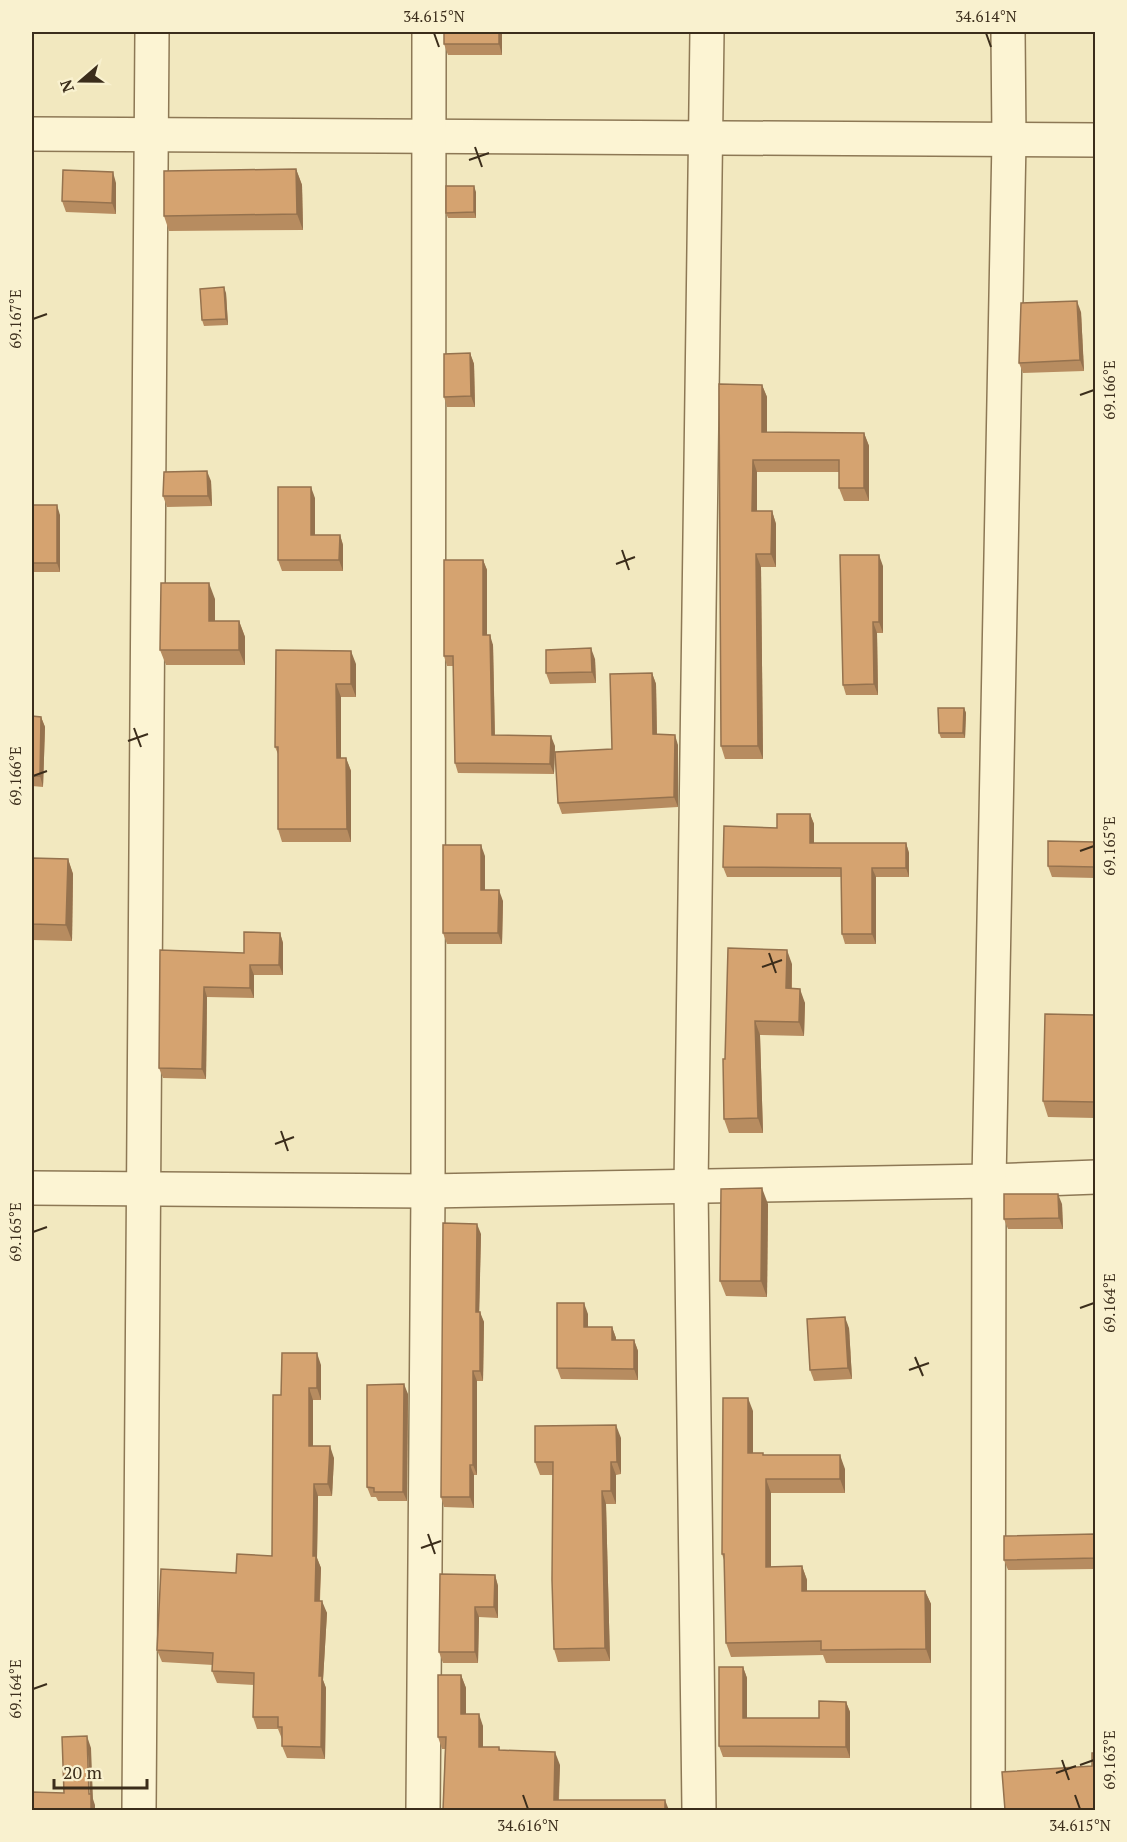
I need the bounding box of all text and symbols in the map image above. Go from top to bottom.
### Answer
text: 34.615°N [403,6,465,26]
text: 34.614°N [955,6,1017,26]
north arrow [51,51,111,111]
text: N [54,77,79,96]
text: 69.167°E [5,289,25,349]
text: 69.166°E [1099,360,1119,420]
text: 69.166°E [5,746,25,806]
text: 69.165°E [1099,816,1119,876]
text: 69.165°E [5,1202,25,1262]
text: 69.164°E [1099,1273,1119,1333]
text: 69.164°E [5,1659,25,1719]
text: 69.163°E [1099,1730,1119,1790]
scale bar [54,1752,147,1790]
text: 20 m [63,1760,103,1784]
text: 34.616°N [497,1815,559,1835]
text: 34.615°N [1049,1815,1111,1835]

